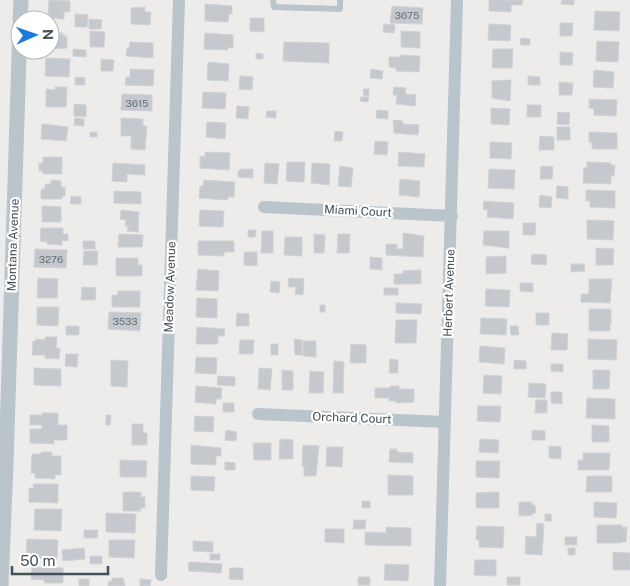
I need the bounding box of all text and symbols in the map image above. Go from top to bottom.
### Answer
house number: 3675 [395,9,419,21]
north arrow [10,10,60,60]
text: N [40,29,56,40]
house number: 3615 [126,97,148,109]
street label: Montana Avenue [4,198,22,292]
street label: Miami Court [324,202,393,220]
street label: Meadow Avenue [161,241,179,333]
street label: Herbert Avenue [440,249,458,337]
house number: 3276 [39,253,63,265]
house number: 3533 [112,315,138,327]
street label: Orchard Court [312,410,392,426]
scale bar [12,544,109,576]
text: 50 m [20,552,55,569]

